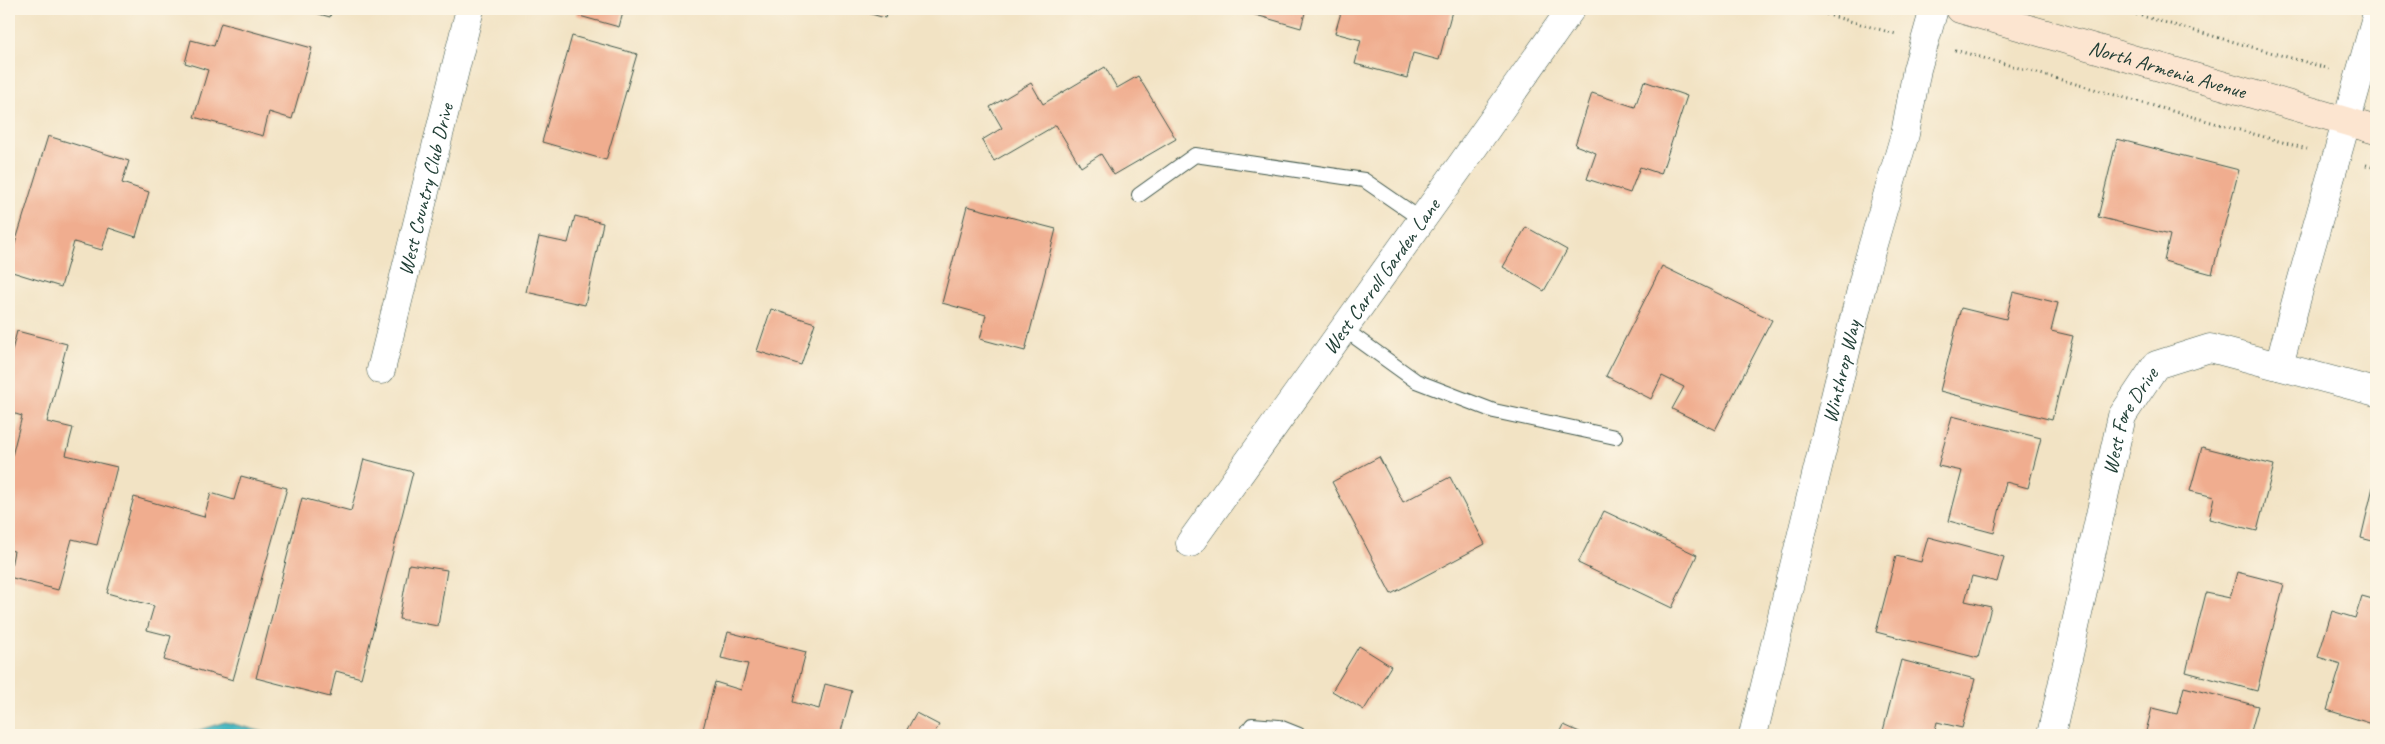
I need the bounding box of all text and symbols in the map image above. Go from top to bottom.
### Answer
street label: North Armenia Avenue [2086,34,2250,105]
street label: West Country Club Drive [392,100,459,278]
street label: West Carroll Garden Lane [1317,192,1447,359]
street label: Winthrop Way [1816,316,1867,425]
street label: West Fore Drive [2096,361,2164,477]

